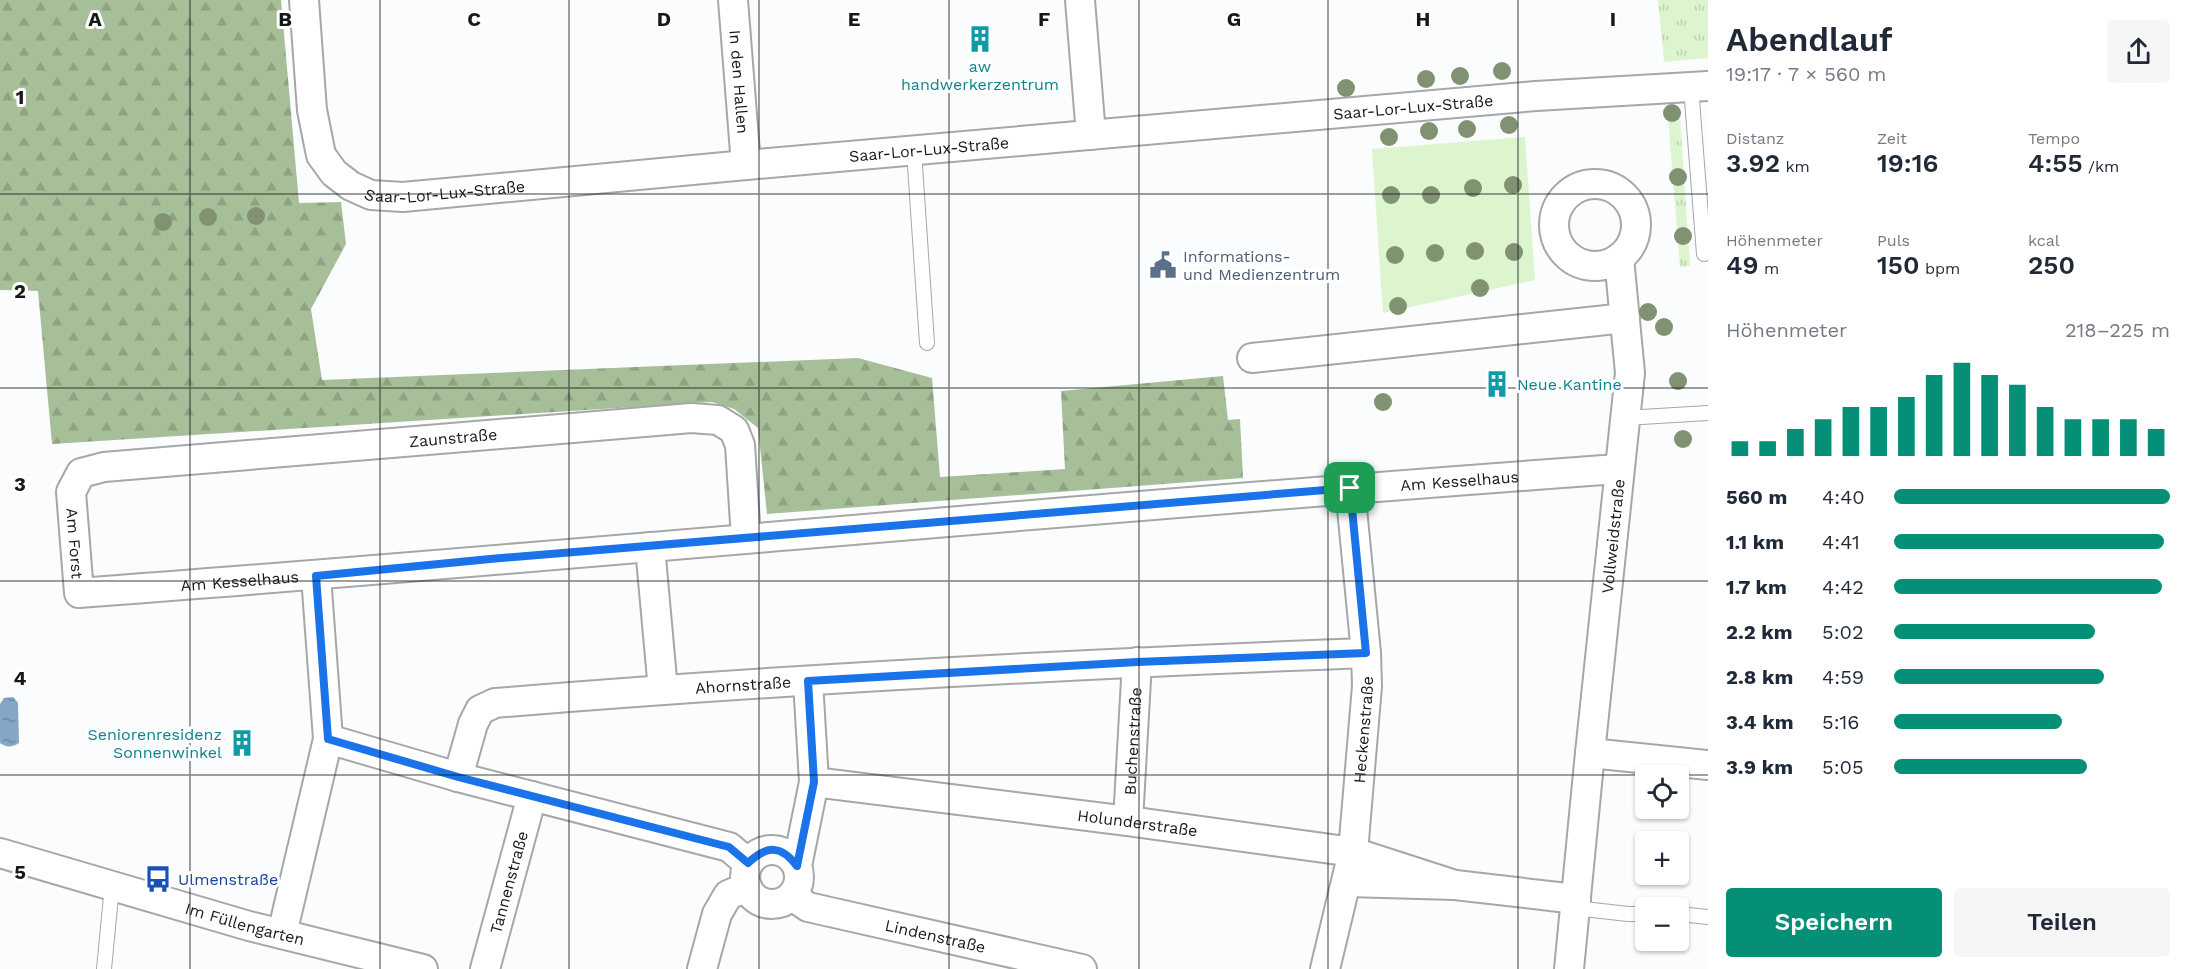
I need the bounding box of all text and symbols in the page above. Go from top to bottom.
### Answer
text: A [88,7,102,31]
text: B [278,7,292,31]
text: C [467,7,481,31]
text: D [657,7,671,31]
text: E [848,7,860,31]
text: F [1038,7,1050,31]
text: G [1227,7,1241,31]
text: H [1416,7,1430,31]
text: I [1610,7,1616,31]
text: Abendlauf [1726,20,1893,59]
button: share [2107,20,2170,83]
building icon: aw handwerkerzentrum [965,24,995,54]
street label: In den Hallen [726,29,753,135]
place label: aw handwerkerzentrum [901,57,1059,94]
text: 19:17 · 7 × 560 m [1726,62,1886,86]
text: 1 [16,85,24,109]
street label: Saar-Lor-Lux-Straße [1332,90,1494,123]
text: Distanz [1726,129,1784,148]
text: Zeit [1877,129,1907,148]
text: Tempo [2028,129,2080,148]
street label: Saar-Lor-Lux-Straße [848,133,1010,165]
text: 3.92 [1726,148,1780,178]
text: 19:16 [1877,148,1938,178]
text: 4:55 [2028,148,2083,178]
text: km [1780,157,1810,176]
text: /km [2083,157,2119,176]
street label: Saar-Lor-Lux-Straße [362,176,526,207]
text: Höhenmeter [1726,231,1823,250]
text: Puls [1877,231,1910,250]
text: kcal [2028,231,2060,250]
place label: Informations- und Medienzentrum [1183,247,1340,284]
public building icon: Informations- und Medienzentrum [1148,250,1178,280]
text: 49 [1726,250,1759,280]
text: 150 [1877,250,1919,280]
text: 250 [2028,250,2075,280]
text: m [1759,259,1779,278]
text: bpm [1919,259,1960,278]
text: 2 [14,279,26,303]
text: Höhenmeter [1726,318,1847,342]
text: 218–225 m [2065,318,2170,342]
building icon: Neue Kantine [1482,369,1512,399]
place label: Neue Kantine [1517,375,1622,394]
street label: Zaunstraße [408,425,498,451]
pin [1324,462,1375,513]
street label: Am Kesselhaus [1400,467,1519,495]
icon: arrive [1333,471,1366,504]
text: 3 [14,472,26,496]
street label: Vollweidstraße [1597,478,1628,594]
text: 560 m [1726,485,1787,509]
text: 4:40 [1822,485,1865,509]
street label: Am Forst [63,507,87,580]
text: 1.1 km [1726,530,1784,554]
text: 4:41 [1822,530,1860,554]
street label: Am Kesselhaus [180,567,300,595]
text: 1.7 km [1726,575,1787,599]
text: 4:42 [1822,575,1864,599]
text: 2.2 km [1726,620,1793,644]
text: 5:02 [1822,620,1864,644]
text: 2.8 km [1726,665,1793,689]
text: 4:59 [1822,665,1864,689]
text: 4 [14,666,27,690]
street label: Ahornstraße [694,672,792,697]
street label: Heckenstraße [1349,676,1377,784]
street label: Buchenstraße [1120,687,1145,796]
text: 3.4 km [1726,710,1793,734]
text: 5:16 [1822,710,1860,734]
place label: Seniorenresidenz Sonnenwinkel [87,725,222,762]
building icon: Seniorenresidenz Sonnenwinkel [227,728,257,758]
text: 3.9 km [1726,755,1793,779]
text: 5:05 [1822,755,1864,779]
map controls [1635,765,1689,951]
button: locate [1635,765,1689,819]
street label: Holunderstraße [1076,805,1199,840]
street label: Tannenstraße [486,829,532,936]
button: + [1635,831,1689,885]
text: 5 [14,860,26,884]
bus stop icon: Ulmenstraße [143,864,173,894]
place label: Ulmenstraße [178,870,278,889]
button: Speichern [1726,888,1942,957]
button: Teilen [1954,888,2170,957]
button: − [1635,897,1689,951]
street label: Im Füllengarten [183,898,307,949]
street label: Lindenstraße [883,915,987,956]

